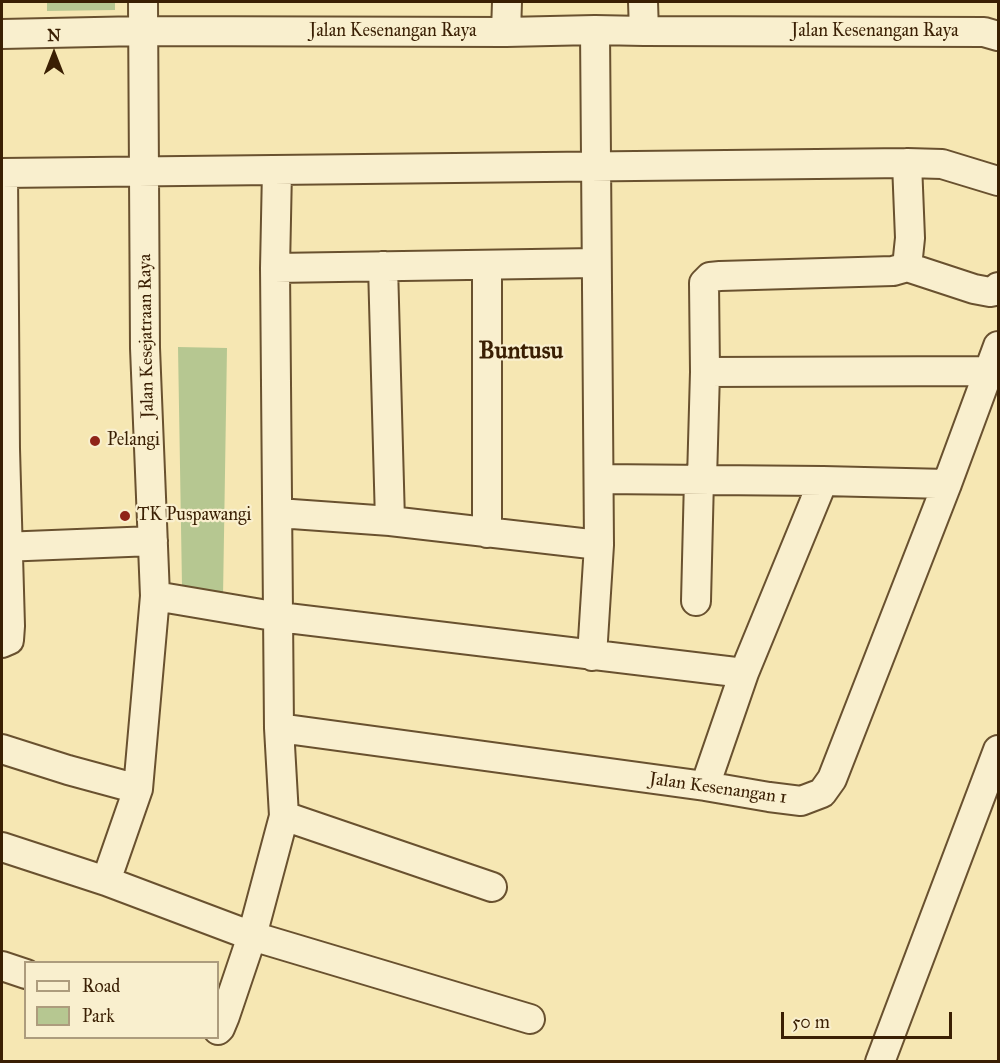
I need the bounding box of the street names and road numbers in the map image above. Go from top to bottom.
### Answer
street label: Jalan Kesenangan Raya [309,21,477,43]
street label: Jalan Kesenangan Raya [791,21,959,43]
street label: Jalan Kesejatraan Raya [135,254,159,418]
street label: Jalan Kesenangan 1 [648,769,788,809]

